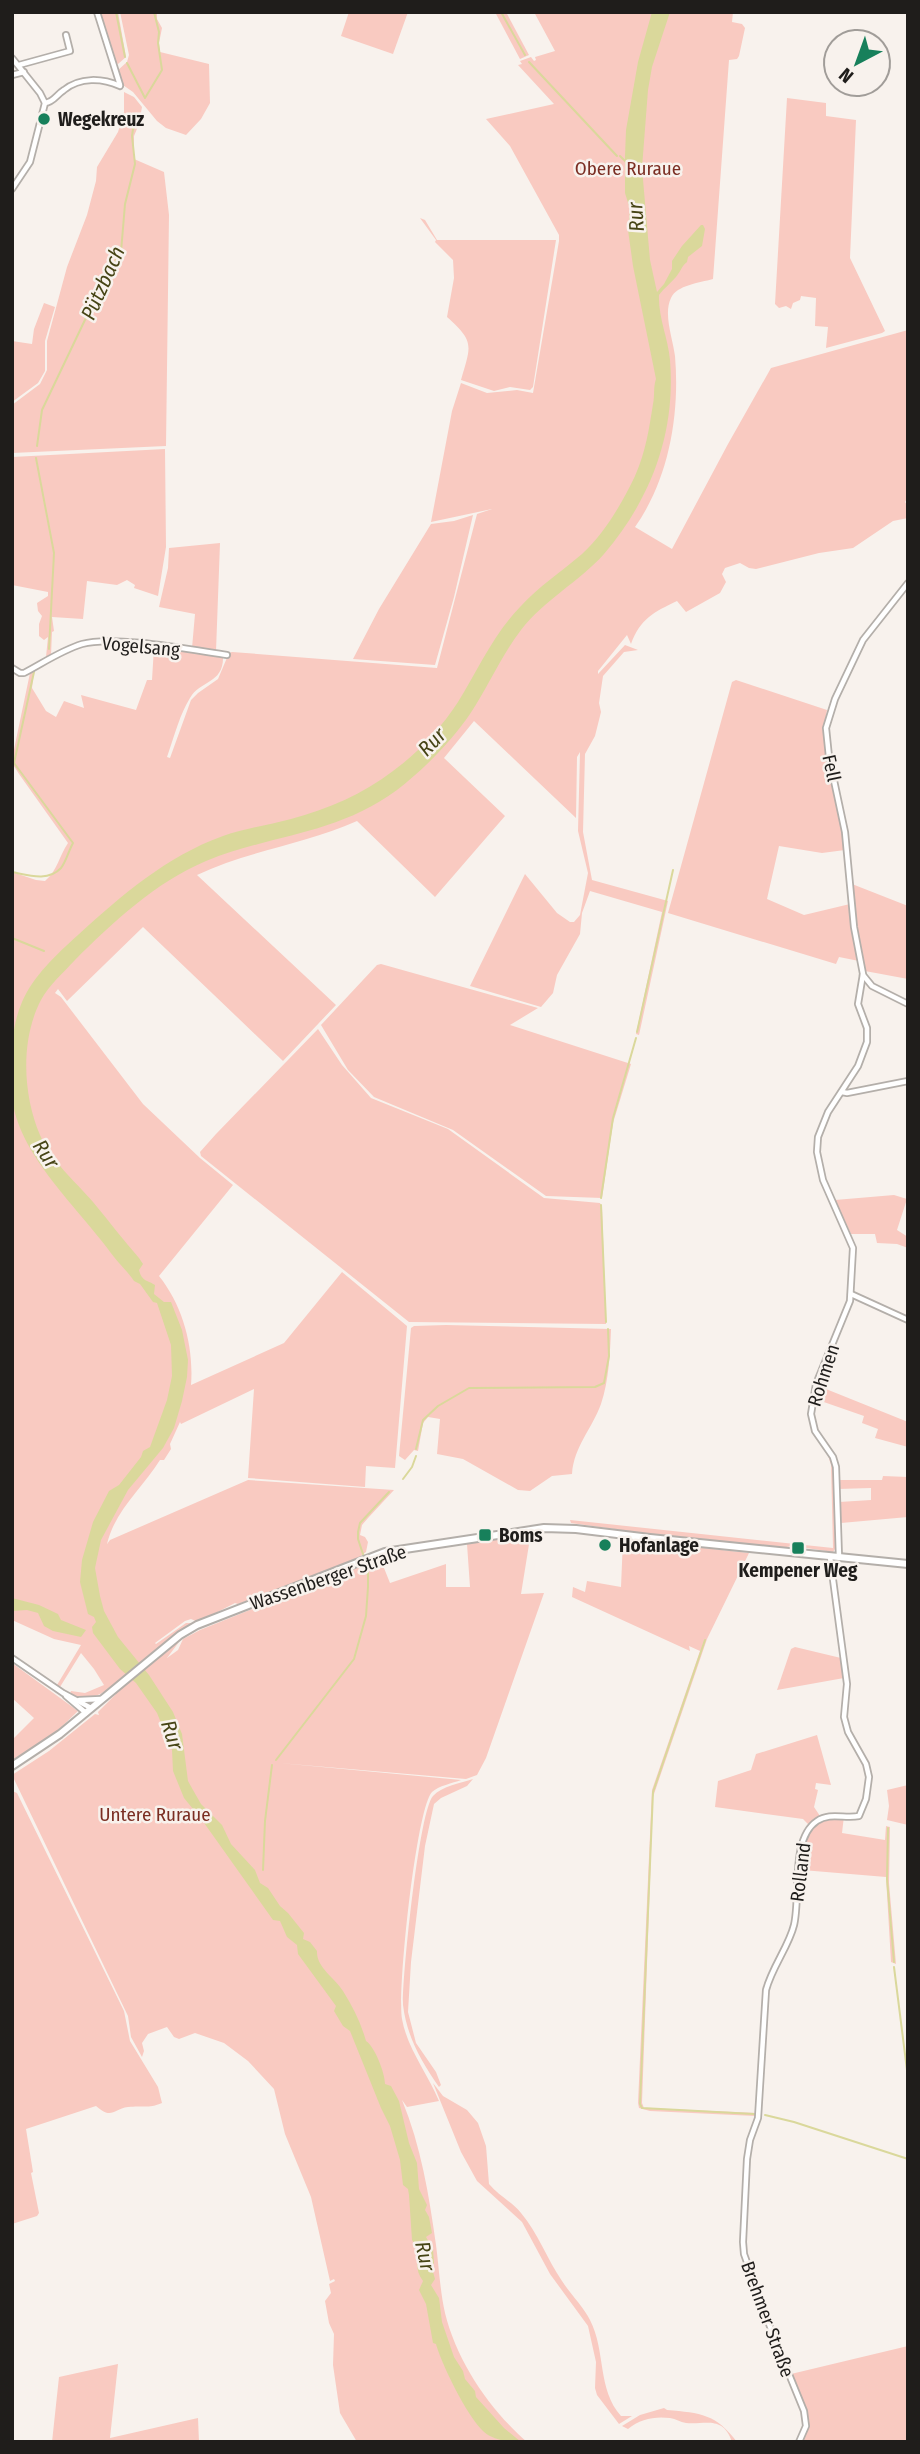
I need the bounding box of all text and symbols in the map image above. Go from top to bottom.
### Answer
north arrow [822,28,892,98]
text: N [834,63,858,88]
place label: Wegekreuz [58,108,144,131]
marker: Wegekreuz [36,111,52,127]
park label: Obere Ruraue [575,157,681,180]
water label: Rur [622,201,650,233]
water label: Pützbach [75,242,131,324]
street label: Vogelsang [101,632,181,661]
water label: Rur [412,722,452,762]
street label: Fell [817,752,846,784]
water label: Rur [27,1135,65,1174]
street label: Rohmen [803,1341,844,1409]
place label: Boms [499,1524,543,1547]
marker: Boms [477,1527,493,1543]
place label: Hofanlage [619,1534,699,1557]
marker: Hofanlage [597,1537,613,1553]
street label: Wassenberger Straße [247,1540,409,1615]
marker: Kempener Weg [790,1540,806,1556]
place label: Kempener Weg [739,1559,858,1582]
water label: Rur [155,1717,189,1754]
park label: Untere Ruraue [99,1803,211,1826]
street label: Rolland [785,1841,816,1903]
water label: Rur [409,2239,441,2274]
street label: Brehmer Straße [736,2258,799,2380]

